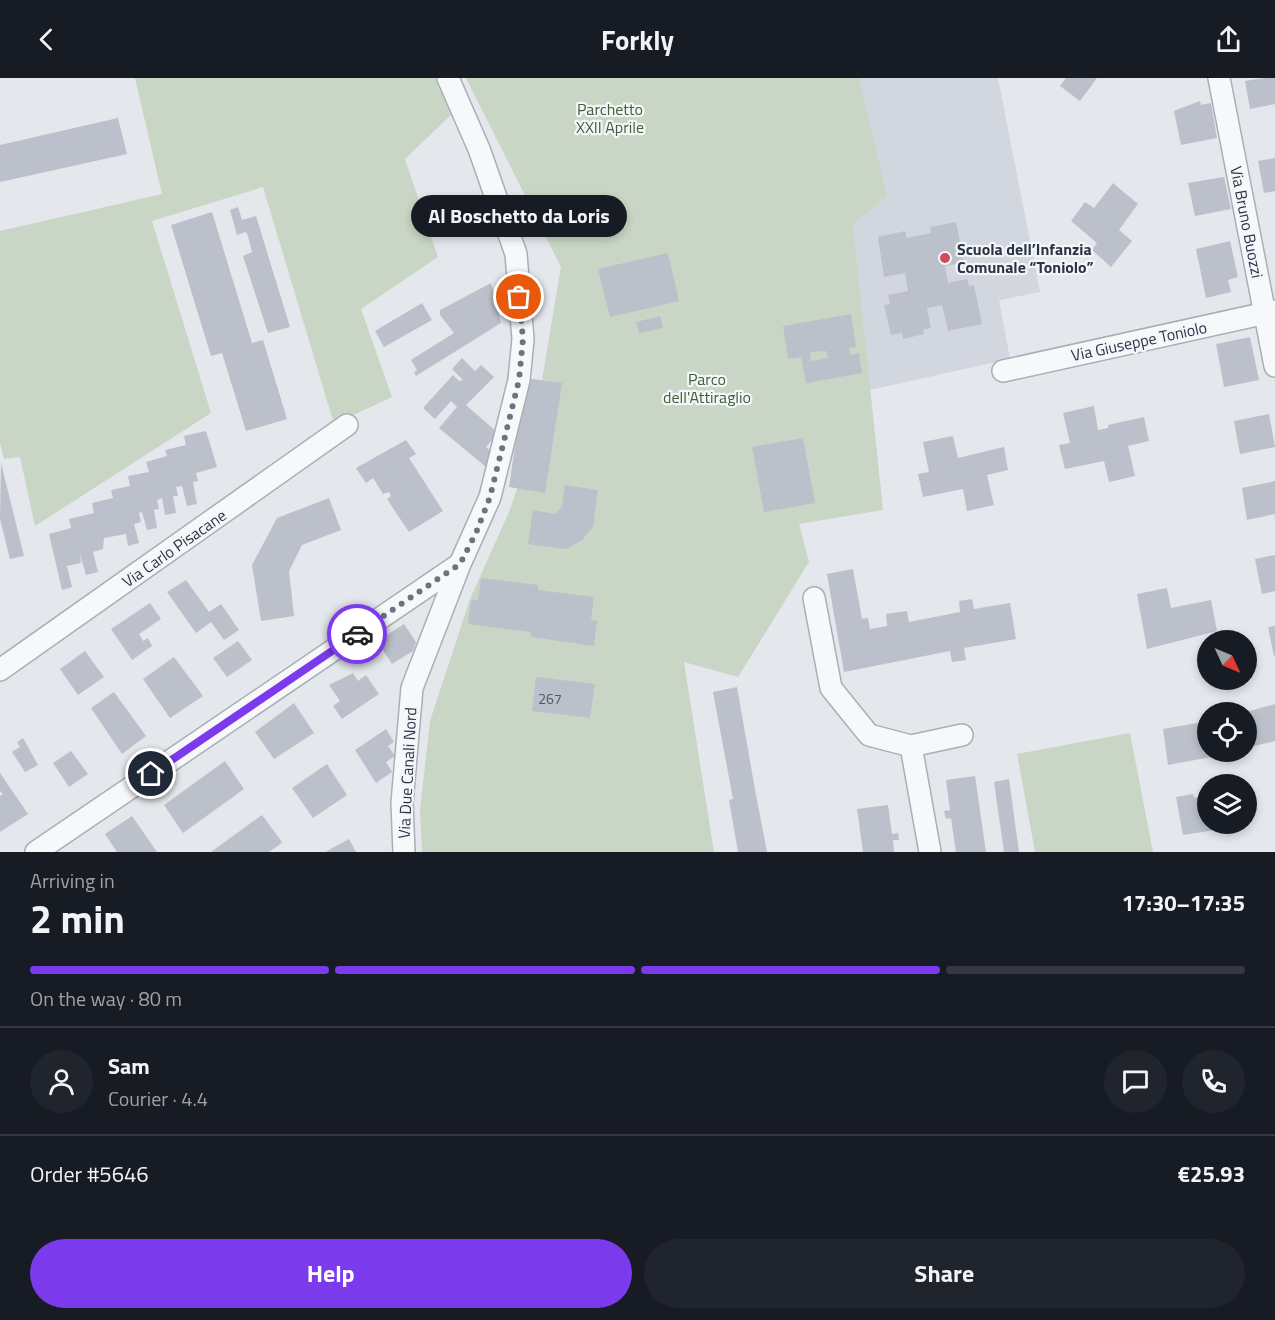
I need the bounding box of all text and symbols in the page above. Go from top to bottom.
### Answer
text: Forkly [601,19,674,60]
icon: back [30,23,63,56]
icon: share [1212,23,1245,56]
park label: Parchetto XXII Aprile [576,97,644,139]
street label: Via Bruno Buozzi [1224,164,1270,280]
callout: Al Boschetto da Loris [411,195,627,237]
text: Al Boschetto da Loris [428,200,610,231]
place label: Scuola dell’Infanzia Comunale “Toniolo” [957,237,1094,279]
marker: Scuola dell’Infanzia Comunale “Toniolo” [938,251,952,265]
pin [493,271,544,322]
icon: bag [502,280,535,313]
street label: Via Giuseppe Toniolo [1069,315,1209,367]
park label: Parco dell'Attiraglio [663,367,751,409]
street label: Via Carlo Pisacane [117,503,231,593]
courier [327,604,387,664]
icon: car [341,618,374,651]
north arrow [1197,630,1257,690]
map controls [1197,630,1257,834]
house number: 267 [538,688,562,709]
button: locate [1197,702,1257,762]
street label: Via Due Canali Nord [392,707,422,839]
pin [125,748,176,799]
icon: home [134,757,167,790]
button: layers [1197,774,1257,834]
text: Arriving in [30,865,115,896]
text: 17:30–17:35 [1122,886,1245,920]
text: 2 min [30,889,125,948]
text: On the way · 80 m [30,983,182,1014]
text: Sam [108,1049,150,1083]
button: person [30,1050,93,1113]
button: chat [1104,1050,1167,1113]
button: phone [1182,1050,1245,1113]
text: Courier · 4.4 [108,1083,208,1114]
text: Order #5646 [30,1157,149,1191]
text: €25.93 [1178,1157,1245,1191]
button: Help [30,1239,632,1308]
button: Share [644,1239,1245,1308]

